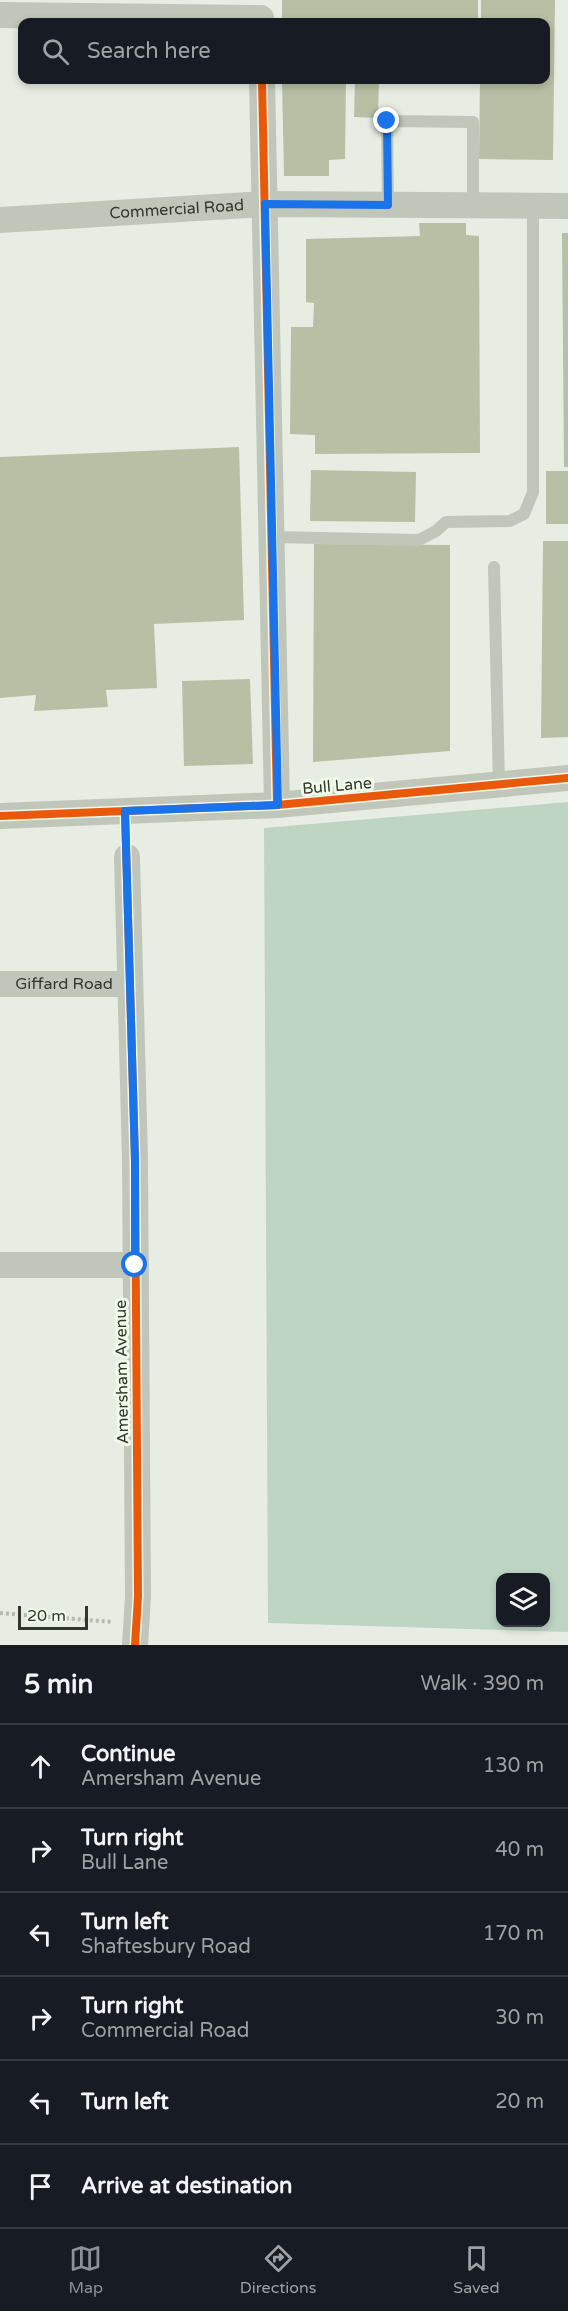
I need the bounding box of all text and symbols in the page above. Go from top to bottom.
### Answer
search box [18,18,550,84]
icon: search [39,35,72,68]
text: Search here [87,38,211,64]
route end [373,107,399,133]
street label: Commercial Road [109,195,245,223]
street label: Bull Lane [301,773,373,799]
street label: Giffard Road [15,974,113,994]
route start [121,1251,147,1277]
street label: Amersham Avenue [111,1300,133,1444]
map controls [496,1573,550,1627]
button: layers [496,1573,550,1627]
scale bar [18,1603,88,1630]
text: 20 m [27,1606,66,1626]
text: 5 min [24,1669,93,1700]
text: Walk · 390 m [421,1672,544,1696]
text: Continue [81,1741,176,1767]
icon: ahead [24,1750,57,1783]
text: 130 m [483,1754,544,1778]
text: Amersham Avenue [81,1767,261,1791]
text: Turn right [81,1825,183,1851]
icon: right [24,1834,57,1867]
text: 40 m [495,1838,544,1862]
text: Bull Lane [81,1851,168,1875]
text: Turn left [81,1909,169,1935]
icon: left [24,1918,57,1951]
text: 170 m [483,1922,544,1946]
text: Shaftesbury Road [81,1935,251,1959]
text: Turn right [81,1993,183,2019]
icon: right [24,2002,57,2035]
text: 30 m [495,2006,544,2030]
text: Commercial Road [81,2019,249,2043]
icon: left [24,2086,57,2119]
text: Turn left [81,2089,169,2115]
text: 20 m [495,2090,544,2114]
icon: arrive [24,2170,57,2203]
text: Arrive at destination [81,2173,292,2199]
tab: Map [68,2242,103,2298]
tab: Directions [240,2242,316,2298]
tab: Saved [453,2242,500,2298]

